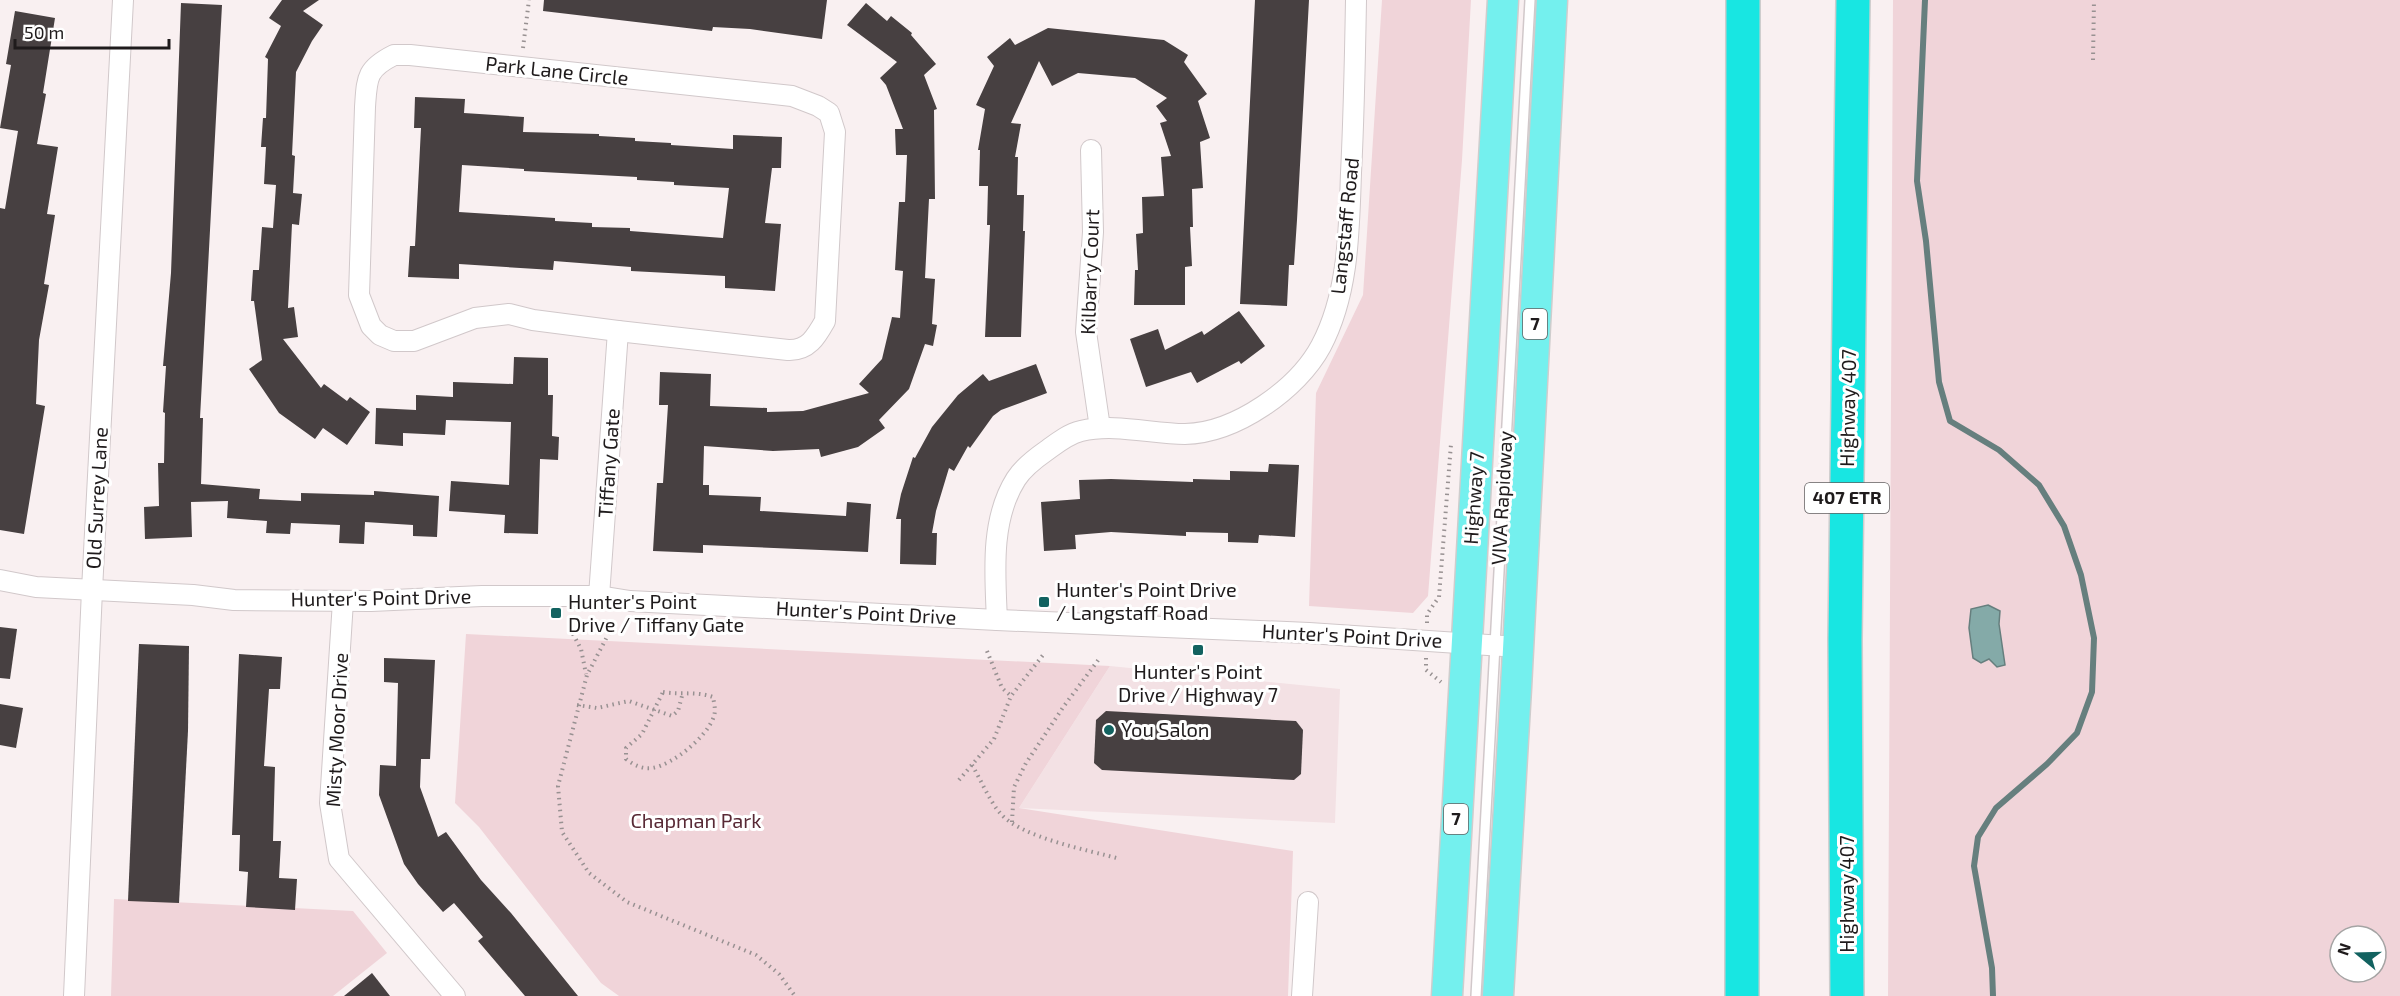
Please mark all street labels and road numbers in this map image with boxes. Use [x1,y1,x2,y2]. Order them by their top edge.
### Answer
street label: Park Lane Circle [484,51,630,89]
street label: Langstaff Road [1325,156,1363,296]
street label: Kilbarry Court [1075,208,1103,335]
road number: 7 [1523,309,1547,339]
street label: Highway 407 [1834,349,1860,467]
street label: Tiffany Gate [592,407,624,519]
street label: Old Surrey Lane [80,426,112,570]
street label: VIVA Rapidway [1485,430,1517,566]
street label: Highway 7 [1458,451,1488,545]
road number: 407 ETR [1805,483,1889,513]
street label: Hunter's Point Drive [290,583,472,611]
street label: Hunter's Point Drive [775,595,957,629]
street label: Hunter's Point Drive [1261,618,1443,652]
street label: Misty Moor Drive [320,652,352,808]
road number: 7 [1444,804,1468,834]
street label: Highway 407 [1834,835,1858,953]

